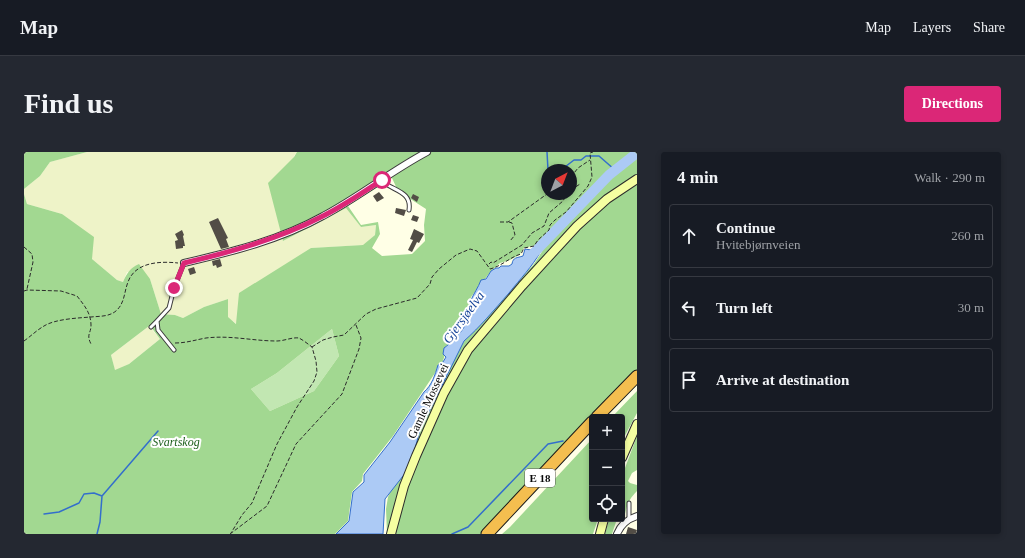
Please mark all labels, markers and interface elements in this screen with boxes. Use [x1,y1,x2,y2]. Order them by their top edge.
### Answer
text: Map [20,17,58,38]
text: Map [865,20,891,35]
text: Layers [913,20,951,35]
text: Share [973,20,1005,35]
button: Directions [904,86,1001,122]
text: Find us [24,88,114,119]
north arrow [541,164,577,200]
text: 4 min [677,168,718,187]
text: Walk · 290 m [914,170,985,185]
route start [373,171,391,189]
text: Continue [716,220,775,236]
icon: ahead [678,225,700,247]
text: 260 m [951,228,984,243]
text: Hvitebjørnveien [716,237,800,252]
route end [165,279,183,297]
water label: Gjersjøelva [440,288,488,346]
icon: left [678,297,700,319]
text: Turn left [716,300,773,316]
text: 30 m [958,300,984,315]
street label: Gamle Mossevei [405,361,452,441]
icon: arrive [678,369,700,391]
text: Arrive at destination [716,372,849,388]
map controls [589,414,625,522]
button: + [589,414,625,450]
park label: Svartskog [152,435,200,449]
button: − [589,450,625,486]
road number: E 18 [525,469,555,487]
button: locate [589,486,625,522]

